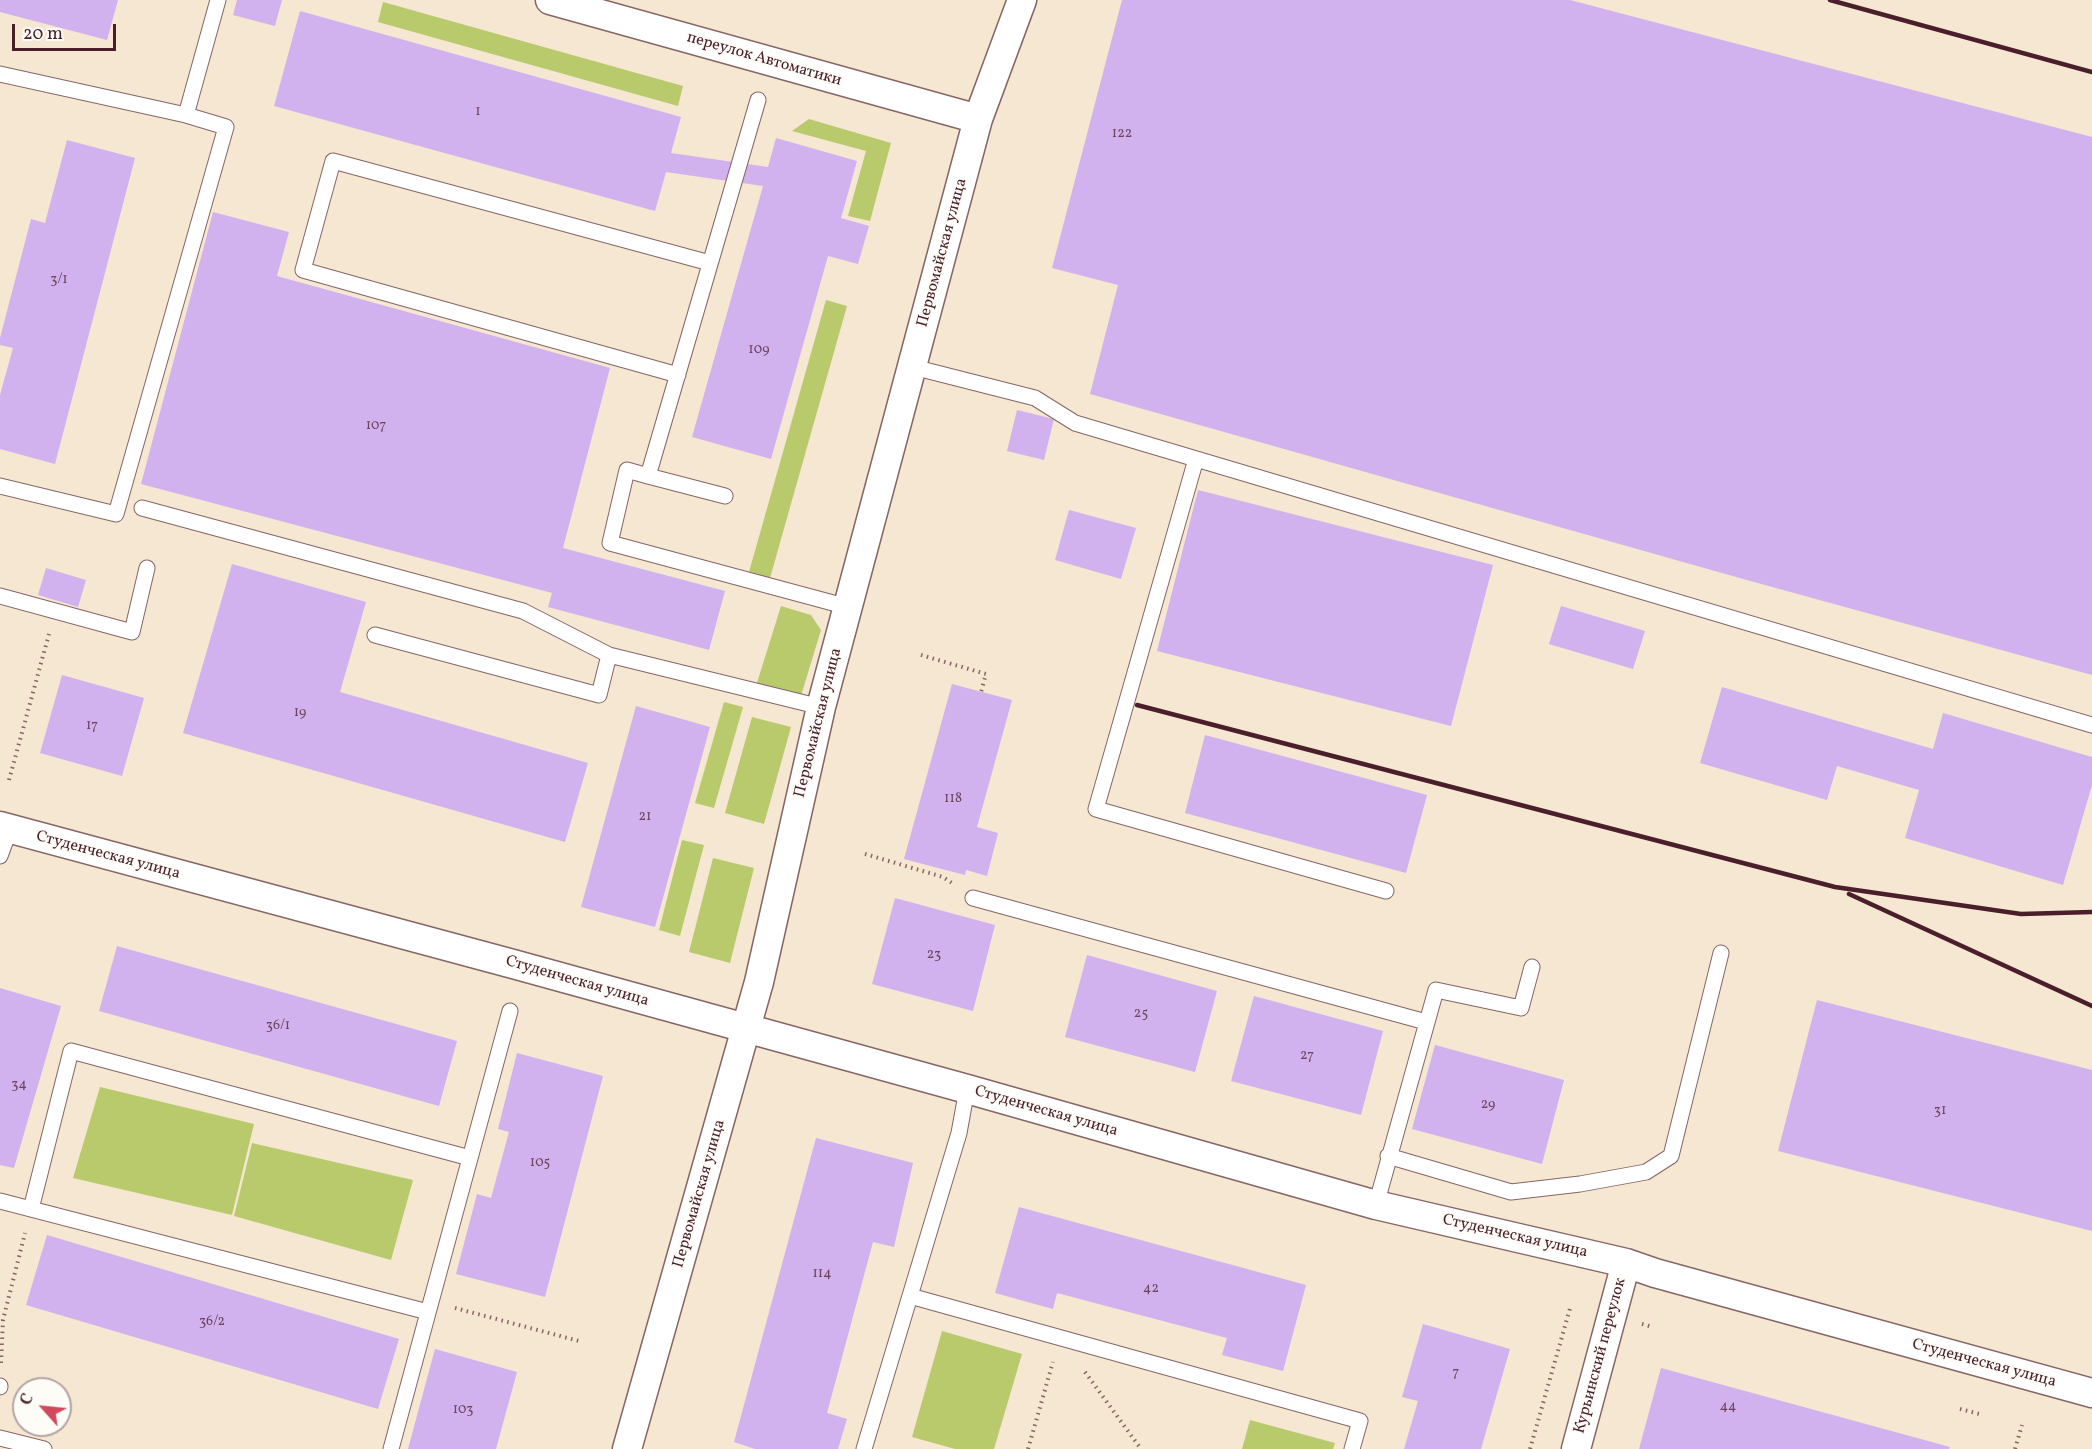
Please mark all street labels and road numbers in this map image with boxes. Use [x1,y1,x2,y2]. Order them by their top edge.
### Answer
street label: переулок Автоматики [684,29,844,91]
street label: Первомайская улица [914,176,972,330]
street label: Первомайская улица [791,646,847,800]
street label: Студенческая улица [34,828,182,884]
street label: Студенческая улица [503,952,651,1012]
street label: Студенческая улица [972,1082,1120,1142]
street label: Первомайская улица [670,1118,730,1270]
street label: Студенческая улица [1441,1211,1589,1263]
street label: Курьинский переулок [1571,1276,1631,1436]
street label: Студенческая улица [1910,1336,2058,1392]

